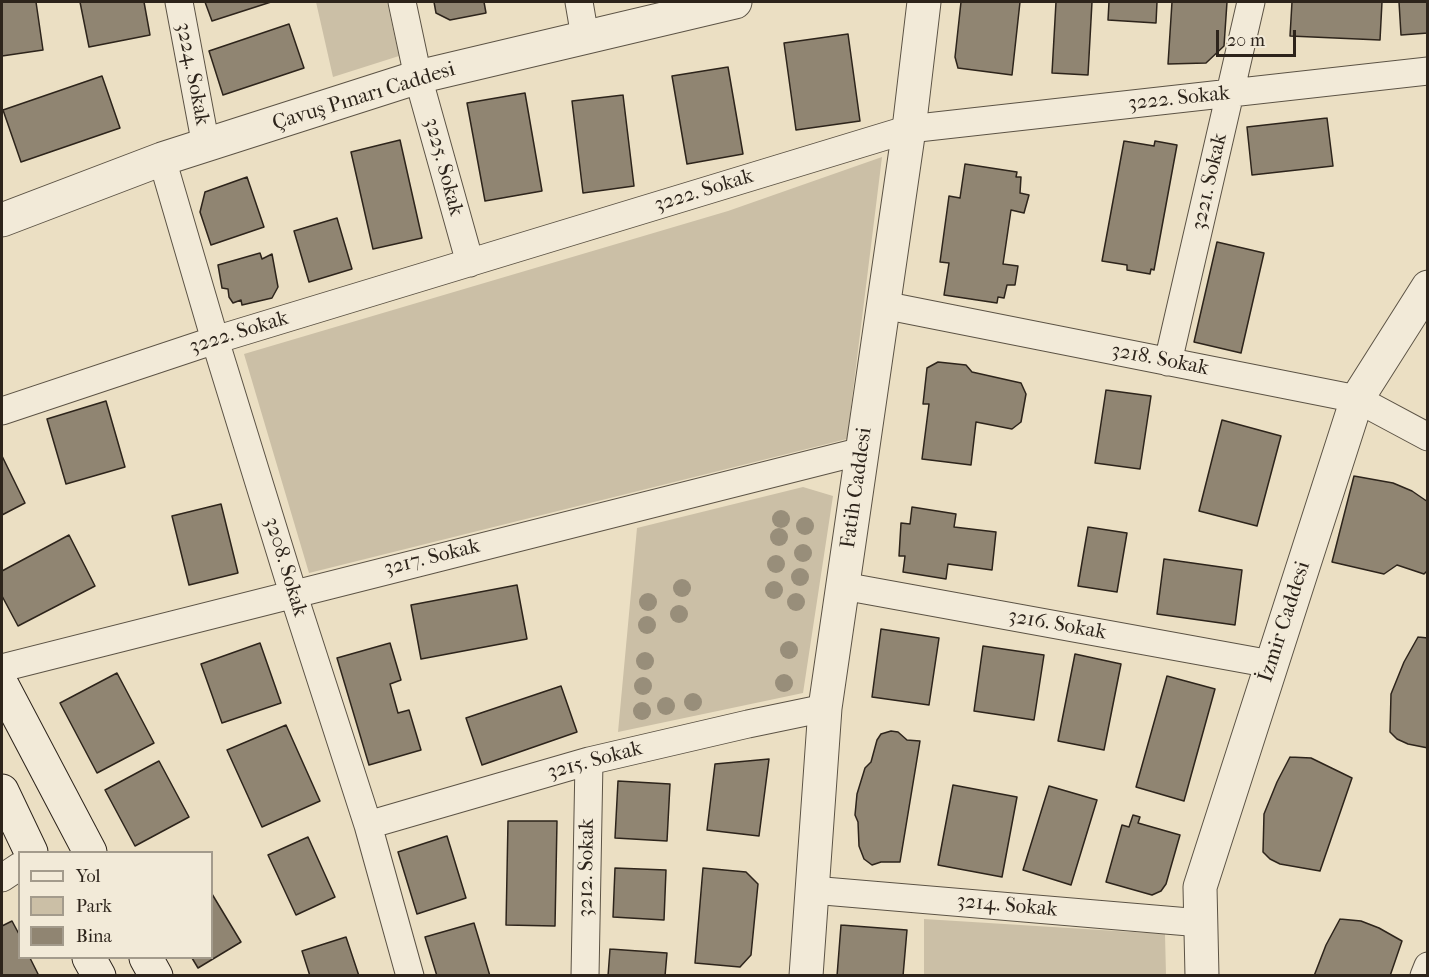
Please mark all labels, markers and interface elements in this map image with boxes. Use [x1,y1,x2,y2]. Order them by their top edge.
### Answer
scale bar [1219,18,1298,56]
street label: 3224. Sokak [170,20,214,128]
text: 20 m [1227,30,1265,51]
street label: Çavuş Pınarı Caddesi [270,57,458,137]
street label: 3222. Sokak [1127,81,1231,117]
street label: 3225. Sokak [418,115,468,219]
street label: 3221. Sokak [1187,131,1233,233]
street label: 3222. Sokak [651,164,757,218]
street label: 3222. Sokak [186,306,292,360]
street label: 3218. Sokak [1109,338,1211,382]
street label: Fatih Caddesi [836,426,878,550]
street label: 3208. Sokak [258,514,312,620]
street label: 3217. Sokak [381,534,483,582]
street label: İzmir Caddesi [1254,558,1316,686]
street label: 3216. Sokak [1006,604,1108,646]
street label: 3215. Sokak [545,736,645,786]
street label: 3212. Sokak [574,818,600,918]
legend [18,851,213,959]
text: Yol [76,866,101,887]
street label: 3214. Sokak [956,889,1058,923]
text: Park [76,896,112,917]
text: Bina [76,926,112,947]

